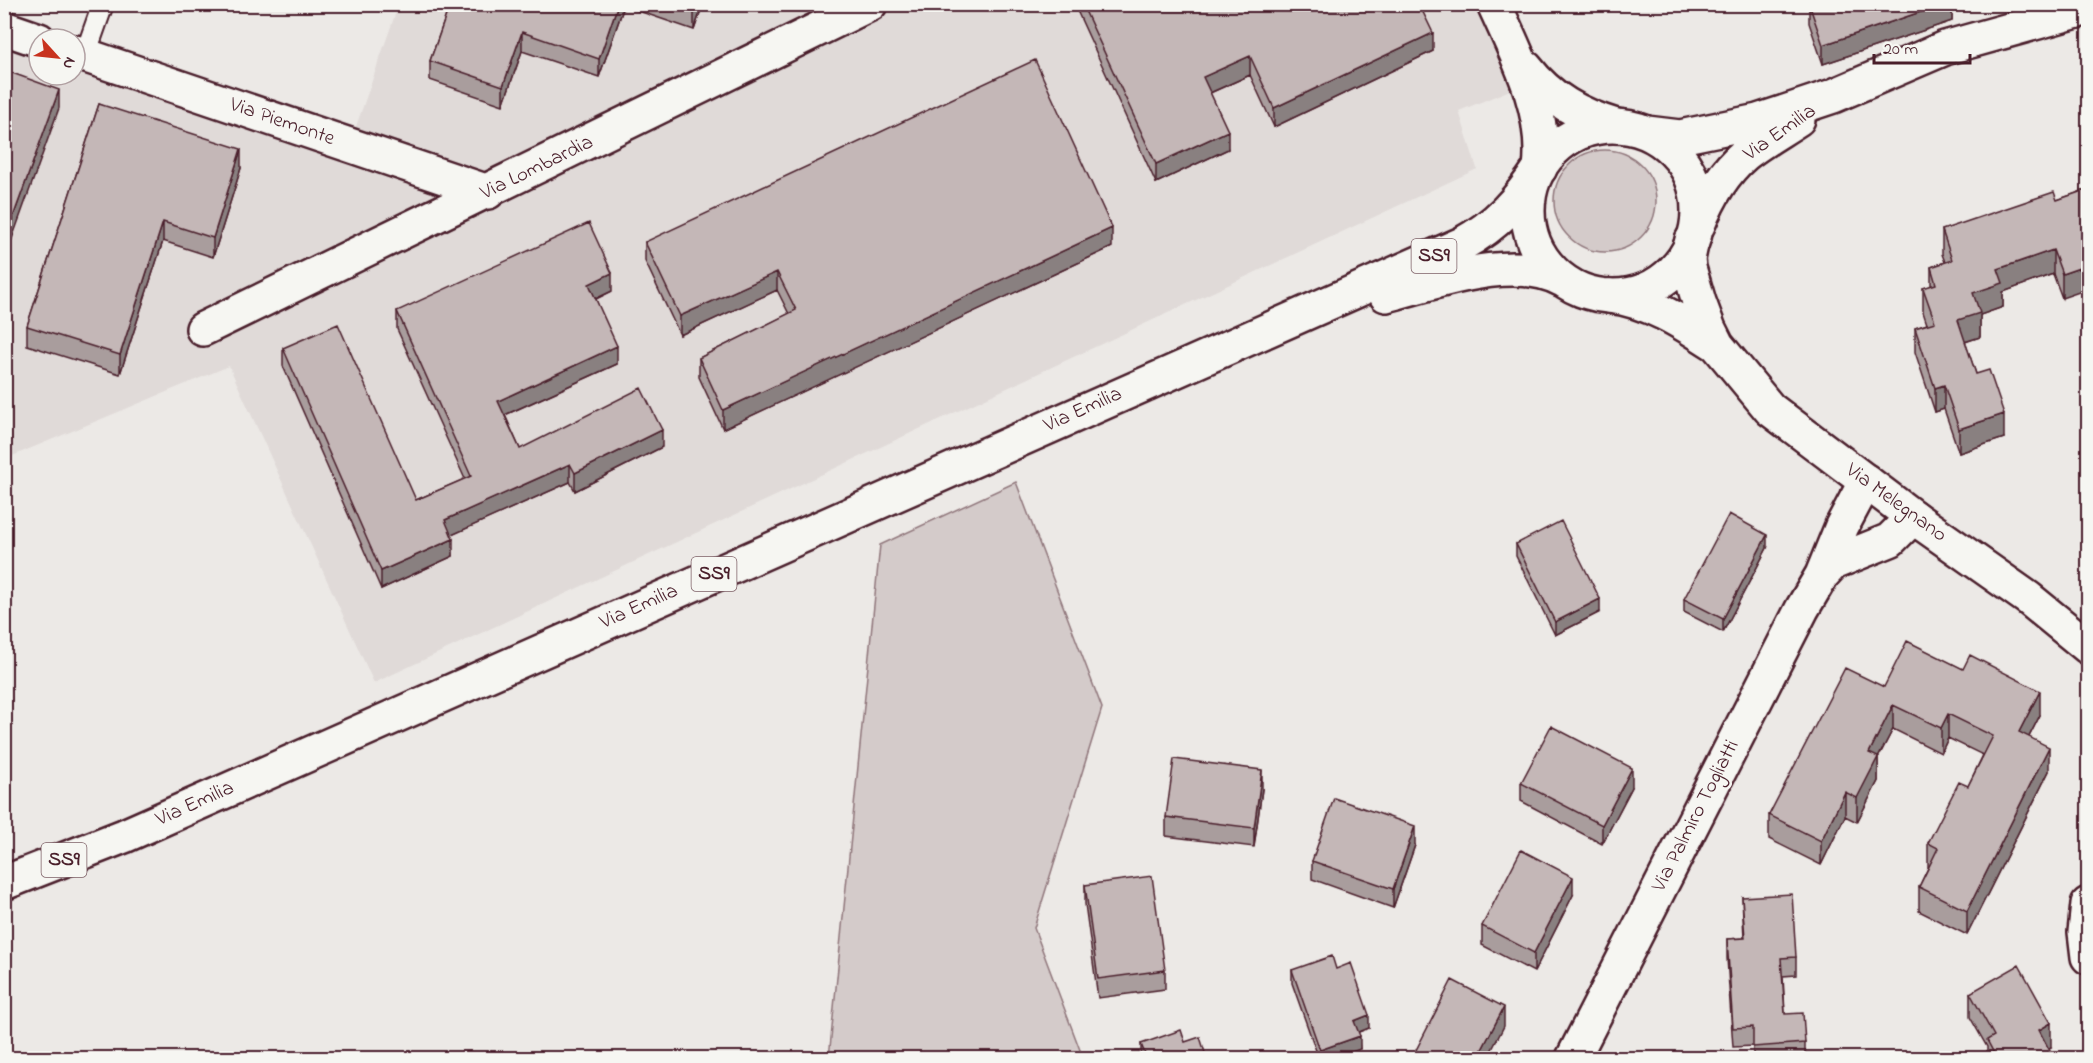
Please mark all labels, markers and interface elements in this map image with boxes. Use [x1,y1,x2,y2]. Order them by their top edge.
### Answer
north arrow [27,27,87,87]
scale bar [1874,27,1970,65]
text: 20 m [1883,37,1918,63]
text: N [55,53,82,73]
street label: Via Piemonte [224,90,339,154]
street label: Via Emilia [1737,97,1822,170]
street label: Via Lombardia [475,128,598,209]
road number: SS9 [1412,239,1456,273]
street label: Via Emilia [1038,379,1127,441]
street label: Via Melegnano [1837,455,1953,552]
road number: SS9 [692,557,736,591]
street label: Via Emilia [594,576,683,638]
street label: Via Palmiro Togliatti [1644,735,1749,899]
street label: Via Emilia [150,773,239,835]
road number: SS9 [42,843,86,877]

